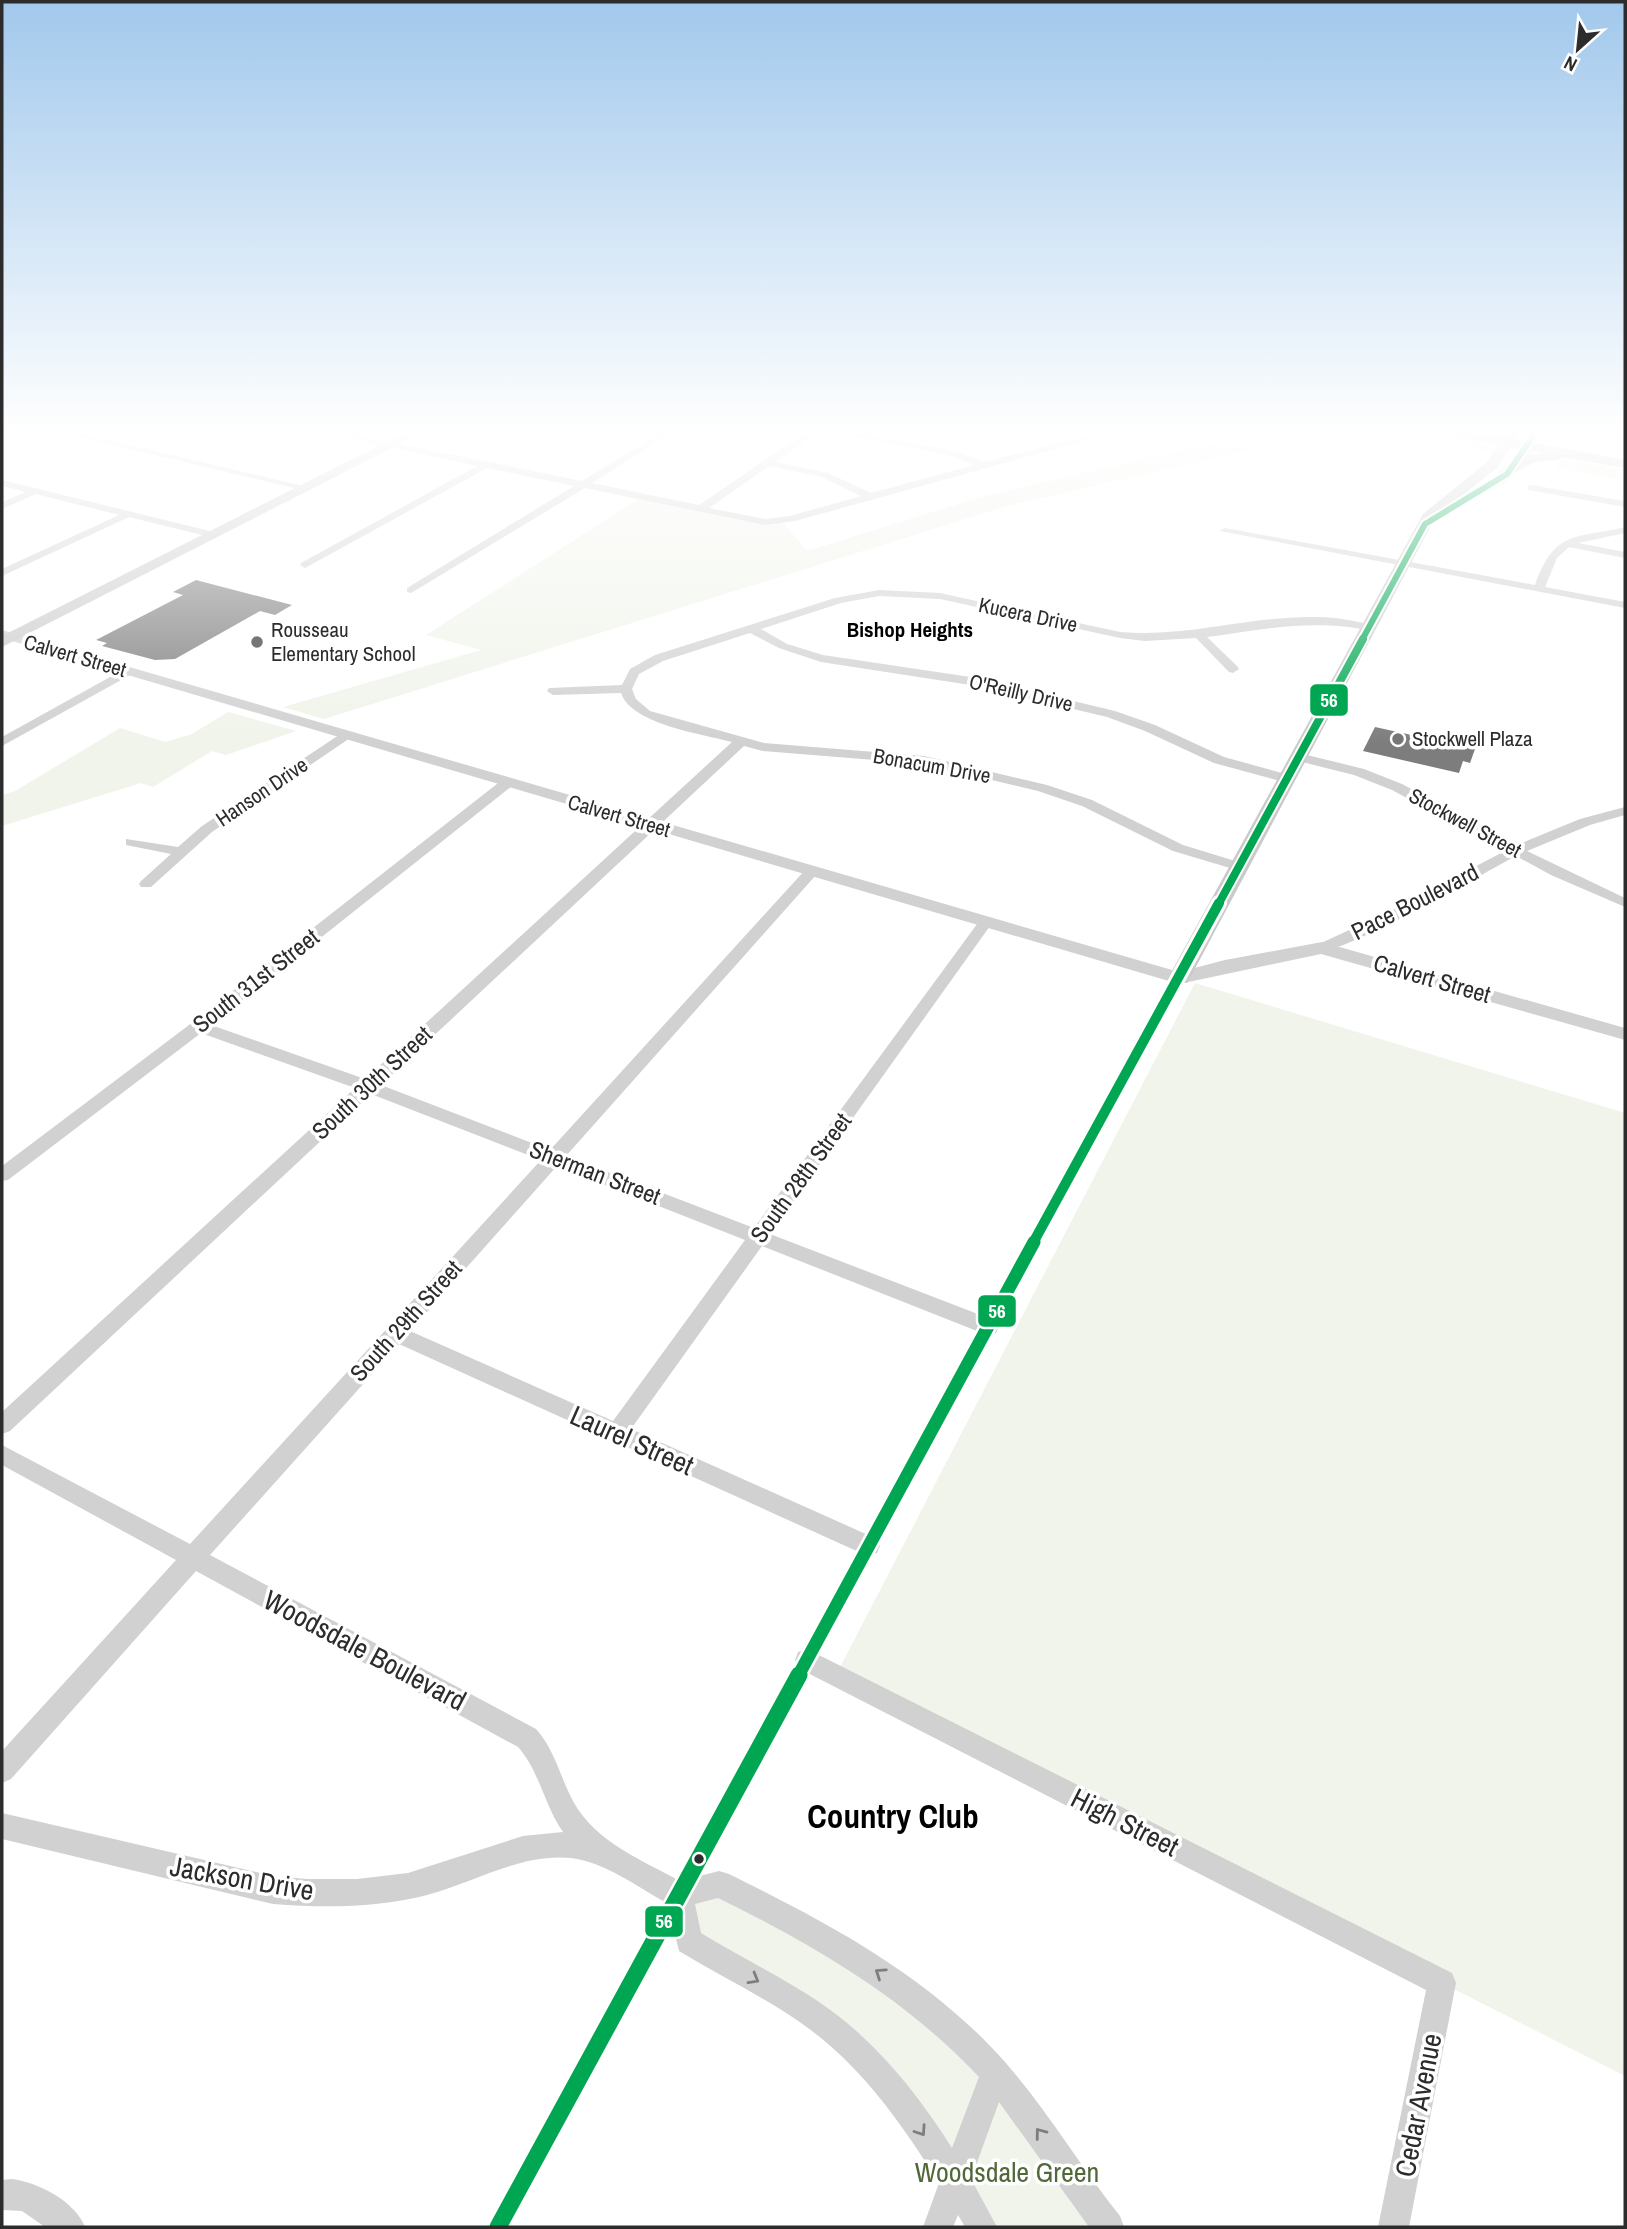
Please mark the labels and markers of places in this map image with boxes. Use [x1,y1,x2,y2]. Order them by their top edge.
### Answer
place label: Rousseau Elementary School [271,615,416,668]
marker: Rousseau Elementary School [249,634,265,650]
place label: Stockwell Plaza [1412,724,1533,753]
marker: Stockwell Plaza [1390,731,1406,747]
unlabelled marker [692,1852,706,1866]

